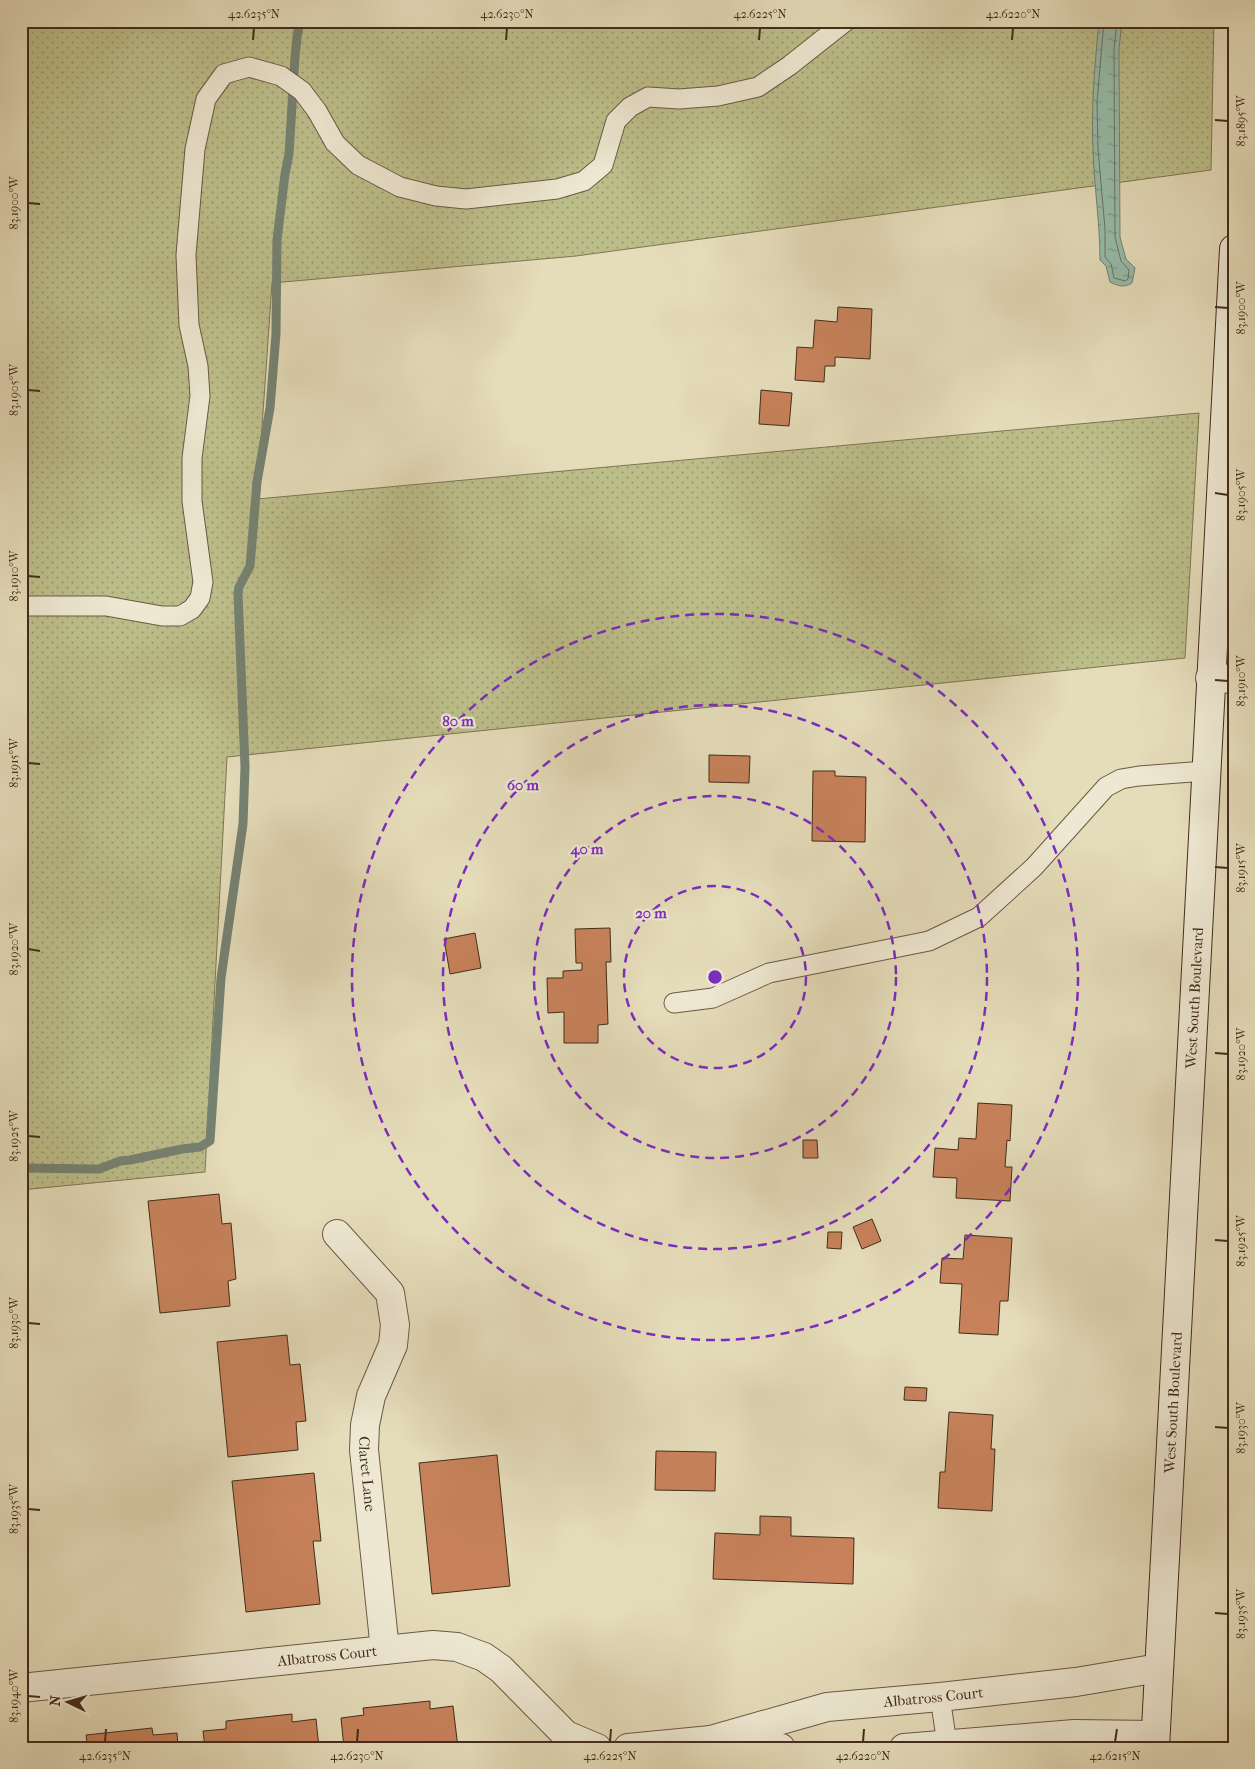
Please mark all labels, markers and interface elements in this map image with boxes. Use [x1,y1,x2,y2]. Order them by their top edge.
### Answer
text: 42.6235°N [228,7,280,21]
text: 42.6230°N [480,7,534,21]
text: 42.6225°N [733,7,787,21]
text: 42.6220°N [986,7,1040,21]
text: 83.1895°W [1234,94,1248,147]
text: 83.1900°W [7,175,21,230]
text: 83.1900°W [1234,280,1248,335]
text: 83.1905°W [7,363,21,416]
text: 83.1905°W [1234,468,1248,521]
text: 83.1910°W [7,549,21,601]
text: 83.1910°W [1234,654,1248,706]
text: 80 m [442,712,474,730]
text: 83.1915°W [7,737,21,788]
text: 60 m [507,776,540,794]
text: 40 m [570,840,604,858]
text: 83.1915°W [1234,842,1248,893]
text: 20 m [635,904,667,922]
text: 83.1920°W [7,921,21,975]
street label: West South Boulevard [1182,926,1207,1070]
centre of rings [706,968,724,986]
text: 83.1920°W [1234,1026,1248,1080]
text: 83.1925°W [7,1109,21,1162]
text: 83.1925°W [1234,1214,1248,1267]
text: 83.1930°W [7,1296,21,1349]
street label: West South Boulevard [1160,1330,1186,1475]
text: 83.1930°W [1234,1401,1248,1454]
street label: Claret Lane [355,1436,379,1513]
text: 83.1935°W [7,1483,21,1534]
text: 83.1935°W [1234,1588,1248,1639]
street label: Albatross Court [276,1642,379,1670]
text: 83.1940°W [7,1668,21,1723]
north arrow [42,1676,92,1726]
street label: Albatross Court [882,1683,985,1711]
text: N [47,1695,65,1707]
text: 42.6235°N [79,1749,131,1763]
text: 42.6230°N [330,1749,384,1763]
text: 42.6225°N [583,1749,637,1763]
text: 42.6220°N [836,1749,890,1763]
text: 42.6215°N [1089,1749,1141,1763]

